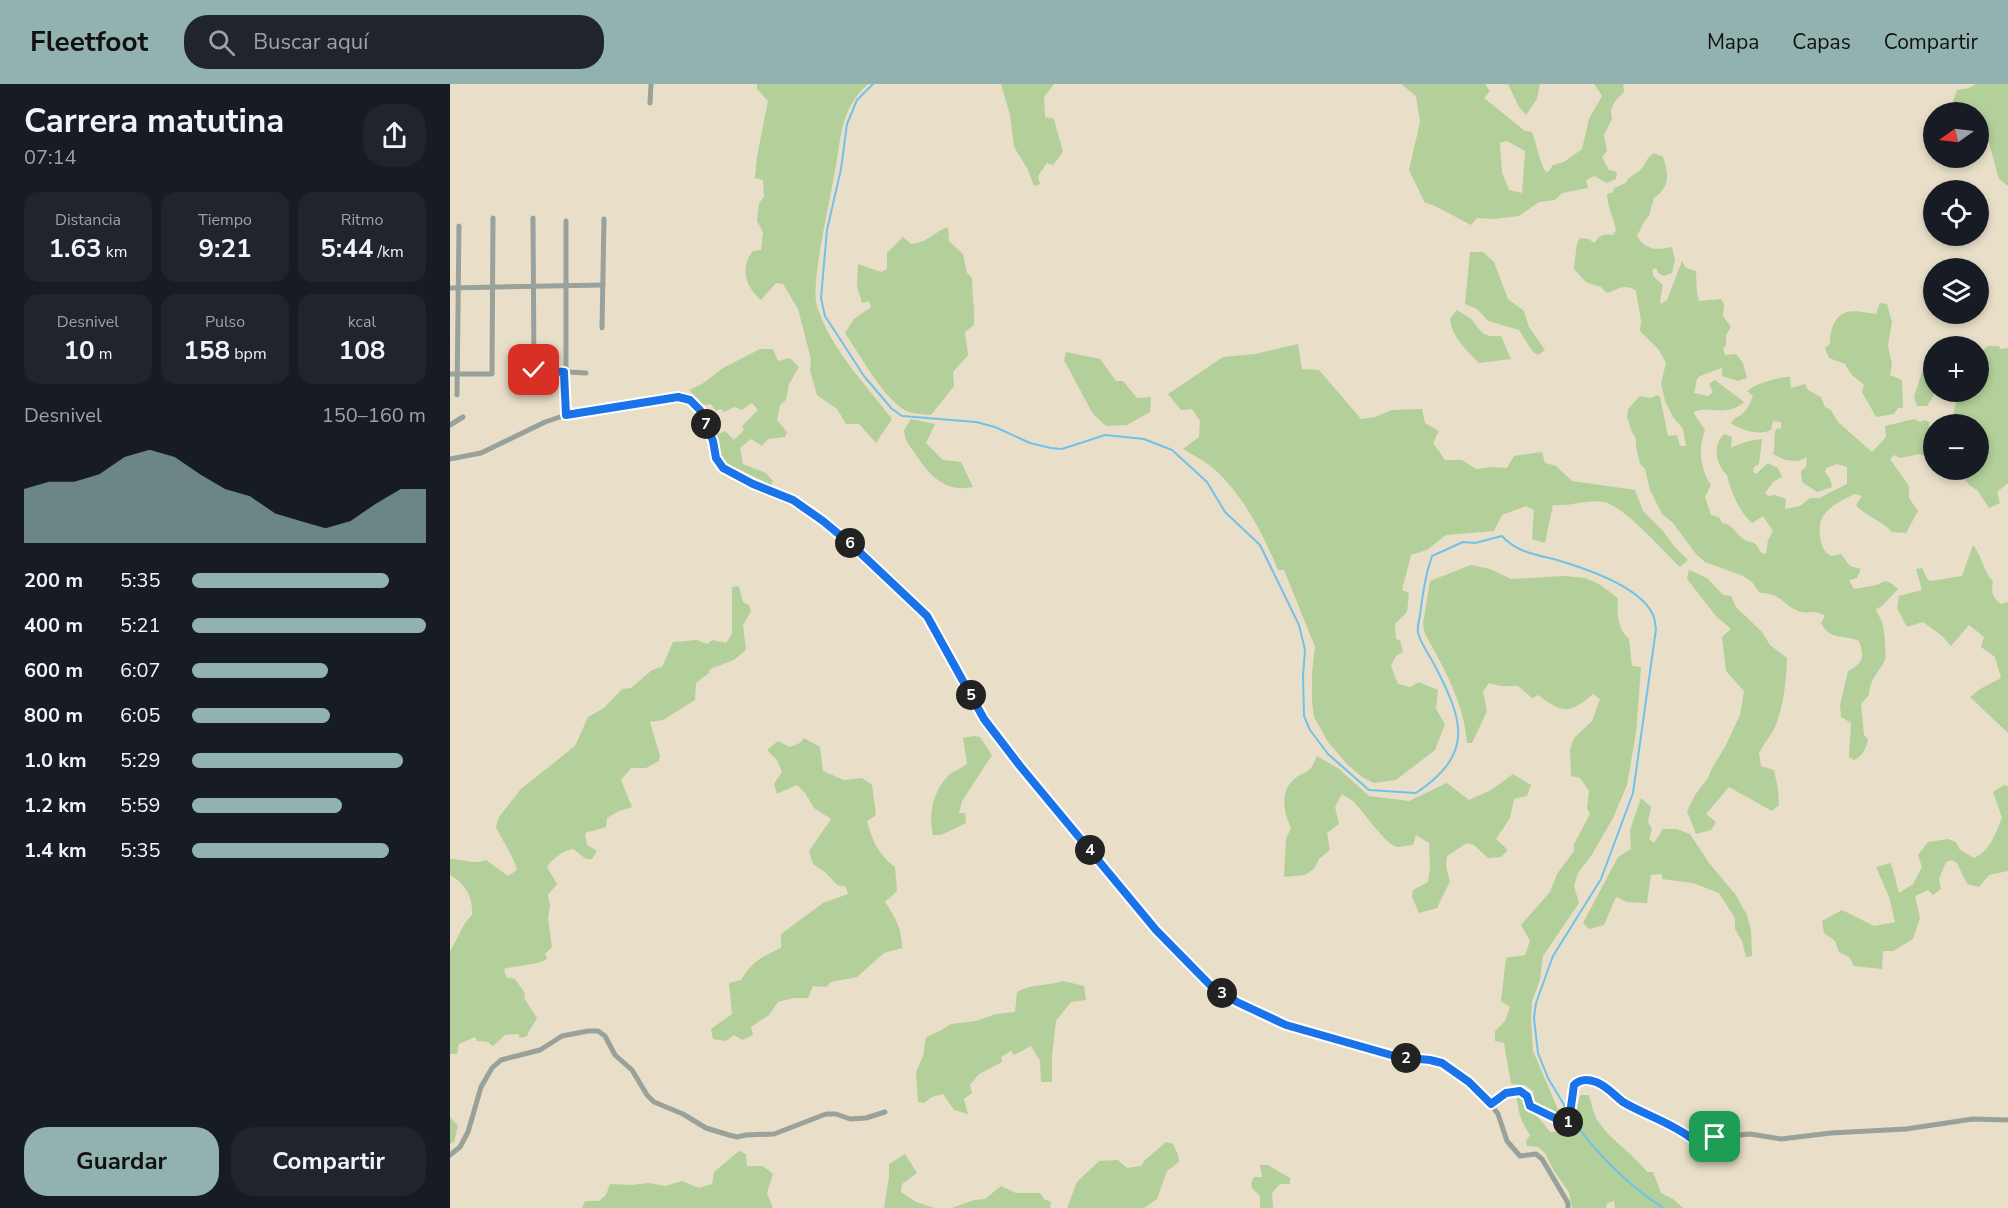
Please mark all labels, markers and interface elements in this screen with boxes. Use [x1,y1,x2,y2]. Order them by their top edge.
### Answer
search box [184,15,604,69]
text: Fleetfoot [30,23,148,61]
icon: search [205,26,238,59]
text: Buscar aquí [253,27,368,57]
text: Mapa [1707,28,1759,56]
text: Capas [1792,28,1851,56]
text: Compartir [1884,28,1978,56]
text: Carrera matutina [24,99,284,144]
north arrow [1923,102,1989,168]
map controls [1923,102,1989,480]
button: share [363,104,426,167]
text: 07:14 [24,144,77,171]
button: locate [1923,180,1989,246]
text: Distancia [55,209,121,231]
text: Tiempo [198,209,252,231]
text: Ritmo [341,209,383,231]
text: 1.63 [48,231,102,266]
text: 9:21 [198,231,252,266]
text: 5:44 [320,231,373,266]
text: km [102,241,128,263]
text: /km [373,241,404,263]
button: layers [1923,258,1989,324]
text: Desnivel [57,311,119,333]
text: Pulso [205,311,245,333]
text: kcal [348,311,376,333]
text: 10 [63,333,95,368]
text: 158 [183,333,230,368]
text: 108 [339,333,385,368]
button: + [1923,336,1989,402]
text: m [95,343,113,365]
text: bpm [230,343,267,365]
pin [508,344,559,395]
icon: check [517,353,550,386]
text: Desnivel [24,402,102,429]
text: 150–160 m [322,402,426,429]
pin: 7 [691,409,721,439]
text: 7 [701,413,711,435]
button: − [1923,414,1989,480]
pin: 6 [835,528,865,558]
text: 6 [845,532,855,554]
text: 200 m [24,567,83,594]
text: 5:35 [120,567,161,594]
text: 400 m [24,612,83,639]
text: 5:21 [120,612,161,639]
text: 600 m [24,657,83,684]
text: 6:07 [120,657,161,684]
pin: 5 [956,680,986,710]
text: 5 [966,684,976,706]
text: 800 m [24,702,83,729]
text: 6:05 [120,702,161,729]
text: 1.0 km [24,747,87,774]
text: 5:29 [120,747,161,774]
text: 1.2 km [24,792,87,819]
text: 5:59 [120,792,161,819]
pin: 4 [1075,835,1105,865]
text: 1.4 km [24,837,87,864]
text: 5:35 [120,837,161,864]
text: 4 [1085,839,1095,861]
pin: 3 [1207,978,1237,1008]
text: 3 [1217,982,1227,1004]
pin: 2 [1391,1043,1421,1073]
text: 2 [1401,1047,1411,1069]
pin: 1 [1553,1107,1583,1137]
text: 1 [1563,1111,1573,1133]
pin [1689,1111,1740,1162]
icon: arrive [1698,1120,1731,1153]
button: Guardar [24,1127,219,1196]
button: Compartir [231,1127,426,1196]

